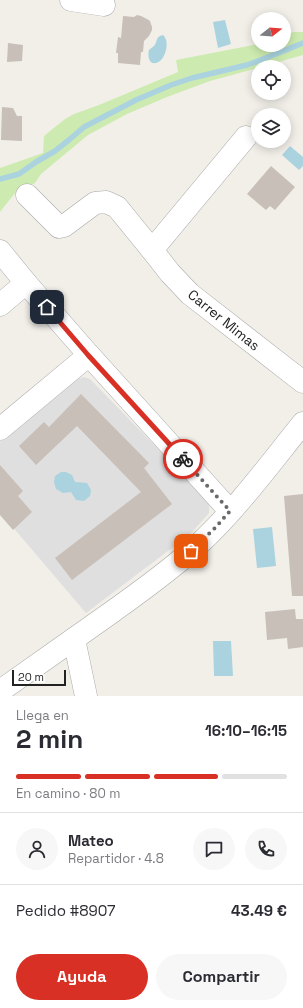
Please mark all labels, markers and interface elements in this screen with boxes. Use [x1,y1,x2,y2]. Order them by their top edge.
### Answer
north arrow [251,12,291,52]
map controls [251,12,291,148]
button: locate [251,60,291,100]
button: layers [251,108,291,148]
street label: Carrer Mimas [184,285,264,355]
pin [30,290,64,324]
icon: home [36,296,58,318]
courier [163,439,203,479]
icon: bike [172,448,194,470]
pin [174,534,208,568]
icon: bag [180,540,202,562]
scale bar [12,668,66,687]
text: 20 m [18,670,44,684]
text: Llega en [16,707,69,724]
text: 16:10–16:15 [205,721,287,740]
text: 2 min [16,722,83,756]
text: En camino · 80 m [16,785,120,802]
button: person [16,828,58,870]
button: chat [193,828,235,870]
button: phone [245,828,287,870]
text: Mateo [68,831,114,850]
text: Repartidor · 4.8 [68,850,164,867]
text: Pedido #8907 [16,901,116,920]
text: 43.49 € [231,901,287,920]
button: Ayuda [16,954,148,1000]
button: Compartir [156,954,287,1000]

